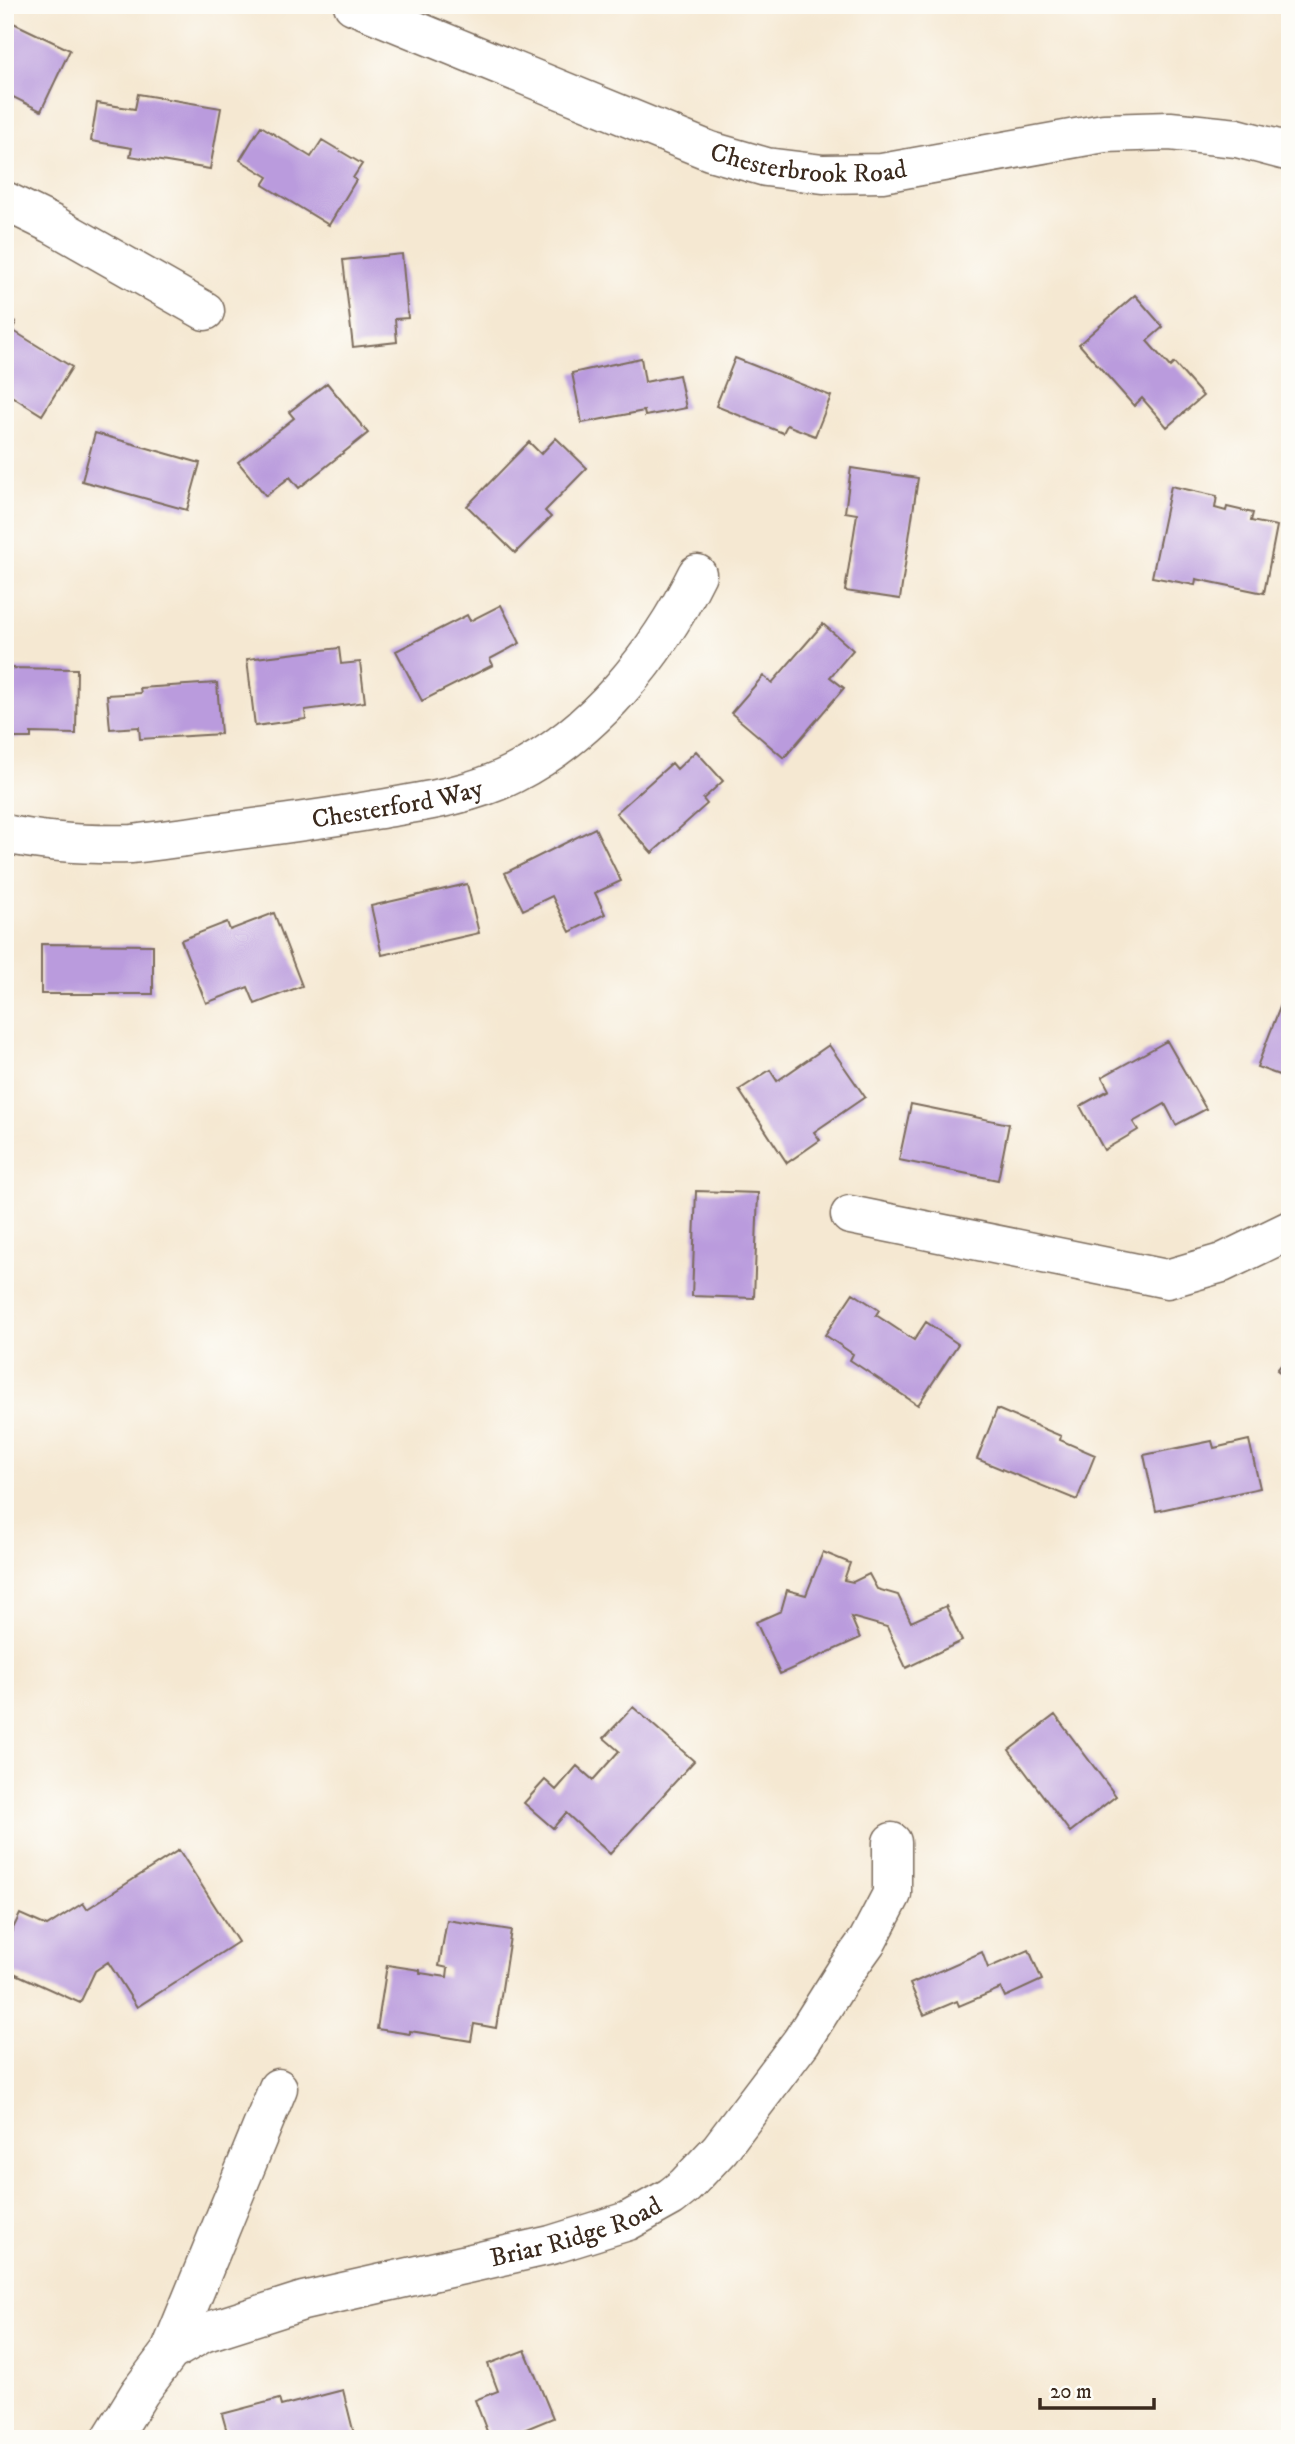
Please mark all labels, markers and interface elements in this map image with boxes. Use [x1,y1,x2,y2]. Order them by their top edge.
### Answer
street label: Chesterbrook Road [707,135,909,191]
street label: Chesterford Way [310,771,488,836]
street label: Briar Ridge Road [487,2189,668,2275]
scale bar [1040,2367,1153,2411]
text: 20 m [1050,2379,1092,2405]

